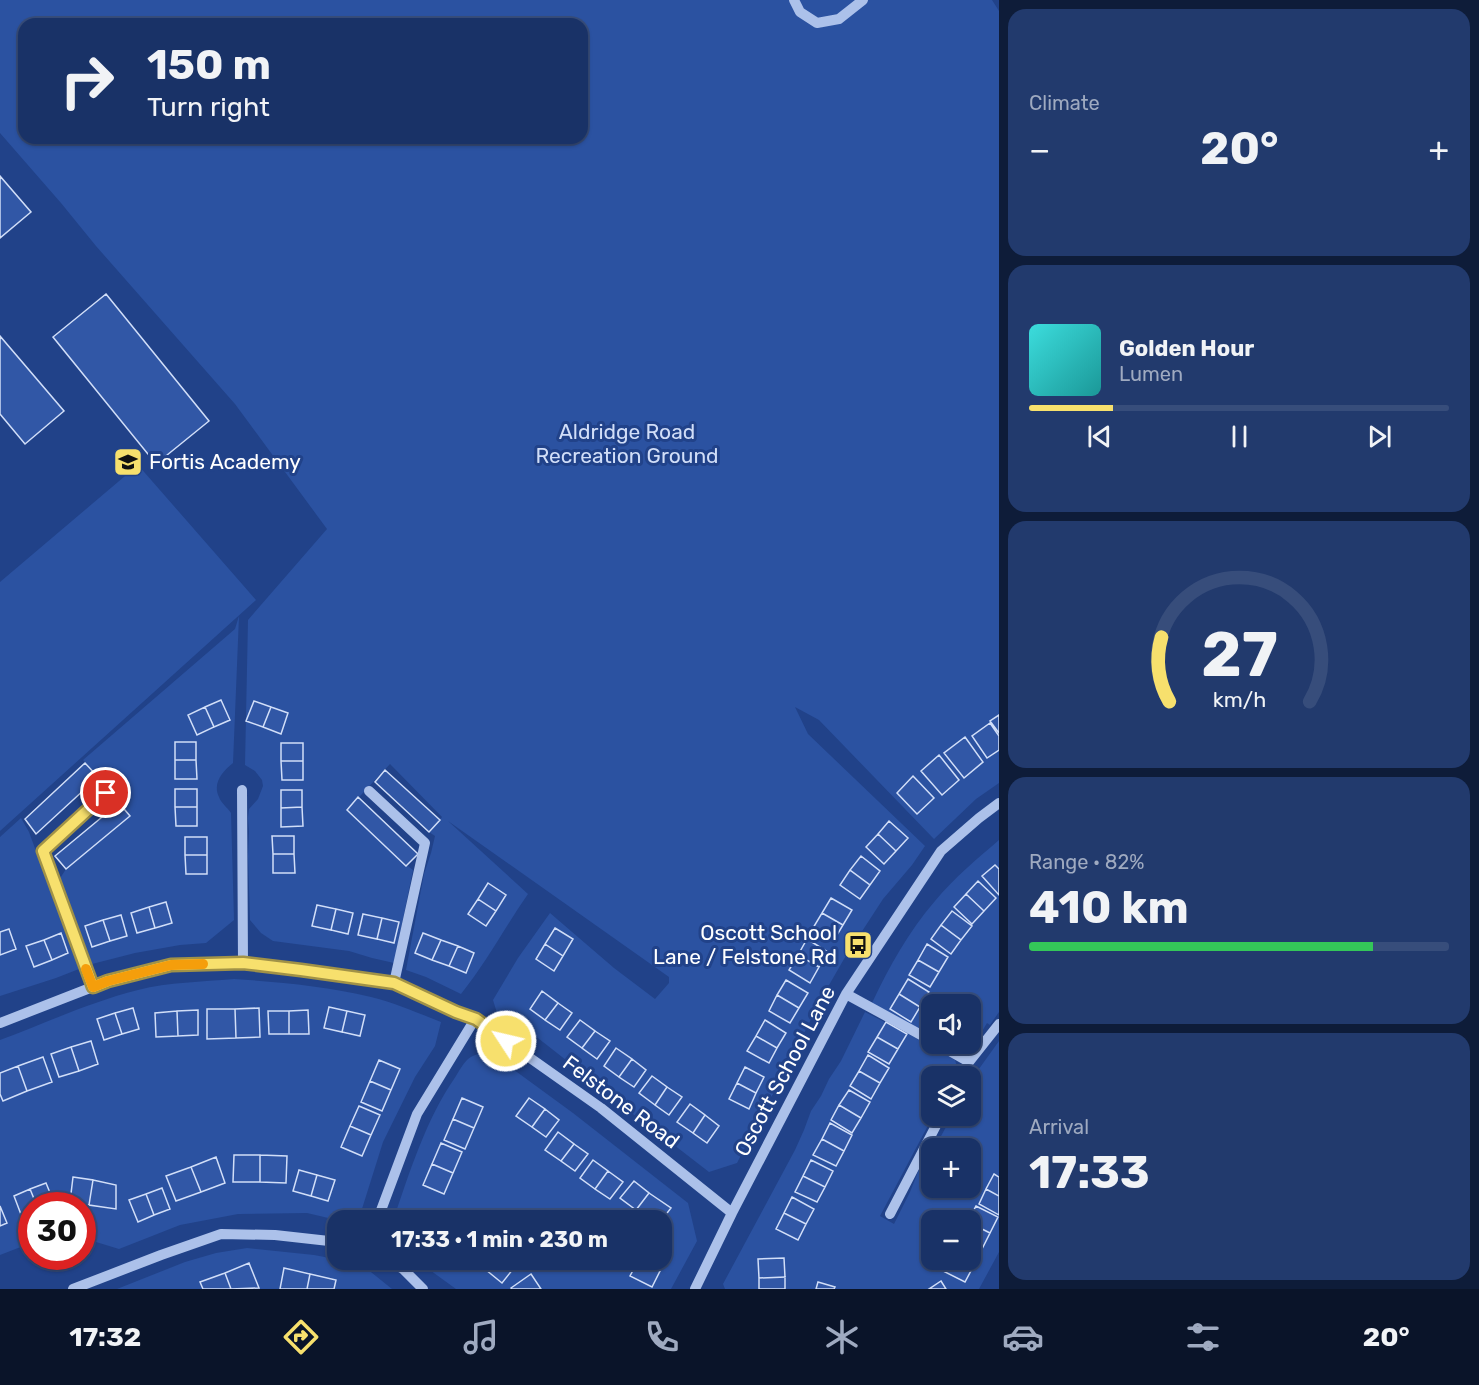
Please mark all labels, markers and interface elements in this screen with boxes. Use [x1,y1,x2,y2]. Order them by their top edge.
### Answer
text: 150 m [147,40,271,90]
icon: right [48,42,126,120]
text: Turn right [147,91,270,123]
text: Climate [1029,91,1100,115]
text: 20° [1200,122,1279,175]
text: − [1029,130,1050,169]
text: + [1428,130,1449,169]
text: Golden Hour [1119,335,1254,362]
text: Lumen [1119,362,1183,386]
park label: Aldridge Road Recreation Ground [535,419,719,468]
icon: previous [1083,420,1116,453]
icon: pause [1223,420,1256,453]
icon: next [1363,420,1396,453]
school or university icon: Fortis Academy [112,446,144,478]
place label: Fortis Academy [149,449,301,474]
text: 27 [1201,618,1277,692]
text: km/h [1212,687,1266,712]
pin [80,767,131,818]
icon: arrive [89,776,122,809]
text: Range · 82% [1029,850,1144,874]
text: 410 km [1029,881,1189,934]
place label: Oscott School Lane / Felstone Rd [653,920,837,969]
bus stop icon: Oscott School Lane / Felstone Rd [842,929,874,961]
street label: Oscott School Lane [729,981,840,1160]
map controls [921,994,981,1270]
button: sound [921,994,981,1054]
position arrow [474,1009,538,1073]
street label: Felstone Road [558,1050,684,1153]
button: layers [921,1066,981,1126]
text: Arrival [1029,1115,1089,1139]
button: + [921,1138,981,1198]
text: 17:33 [1029,1146,1150,1199]
speed limit sign: 30 [18,1192,96,1270]
button: − [921,1210,981,1270]
text: 17:33 · 1 min · 230 m [391,1226,608,1253]
icon: directions [280,1316,322,1358]
icon: music [460,1316,502,1358]
icon: phone [641,1316,683,1358]
icon: climate [821,1316,863,1358]
icon: car [1002,1316,1044,1358]
icon: filters [1182,1316,1224,1358]
text: 17:32 [69,1321,141,1353]
text: 20° [1363,1321,1410,1353]

